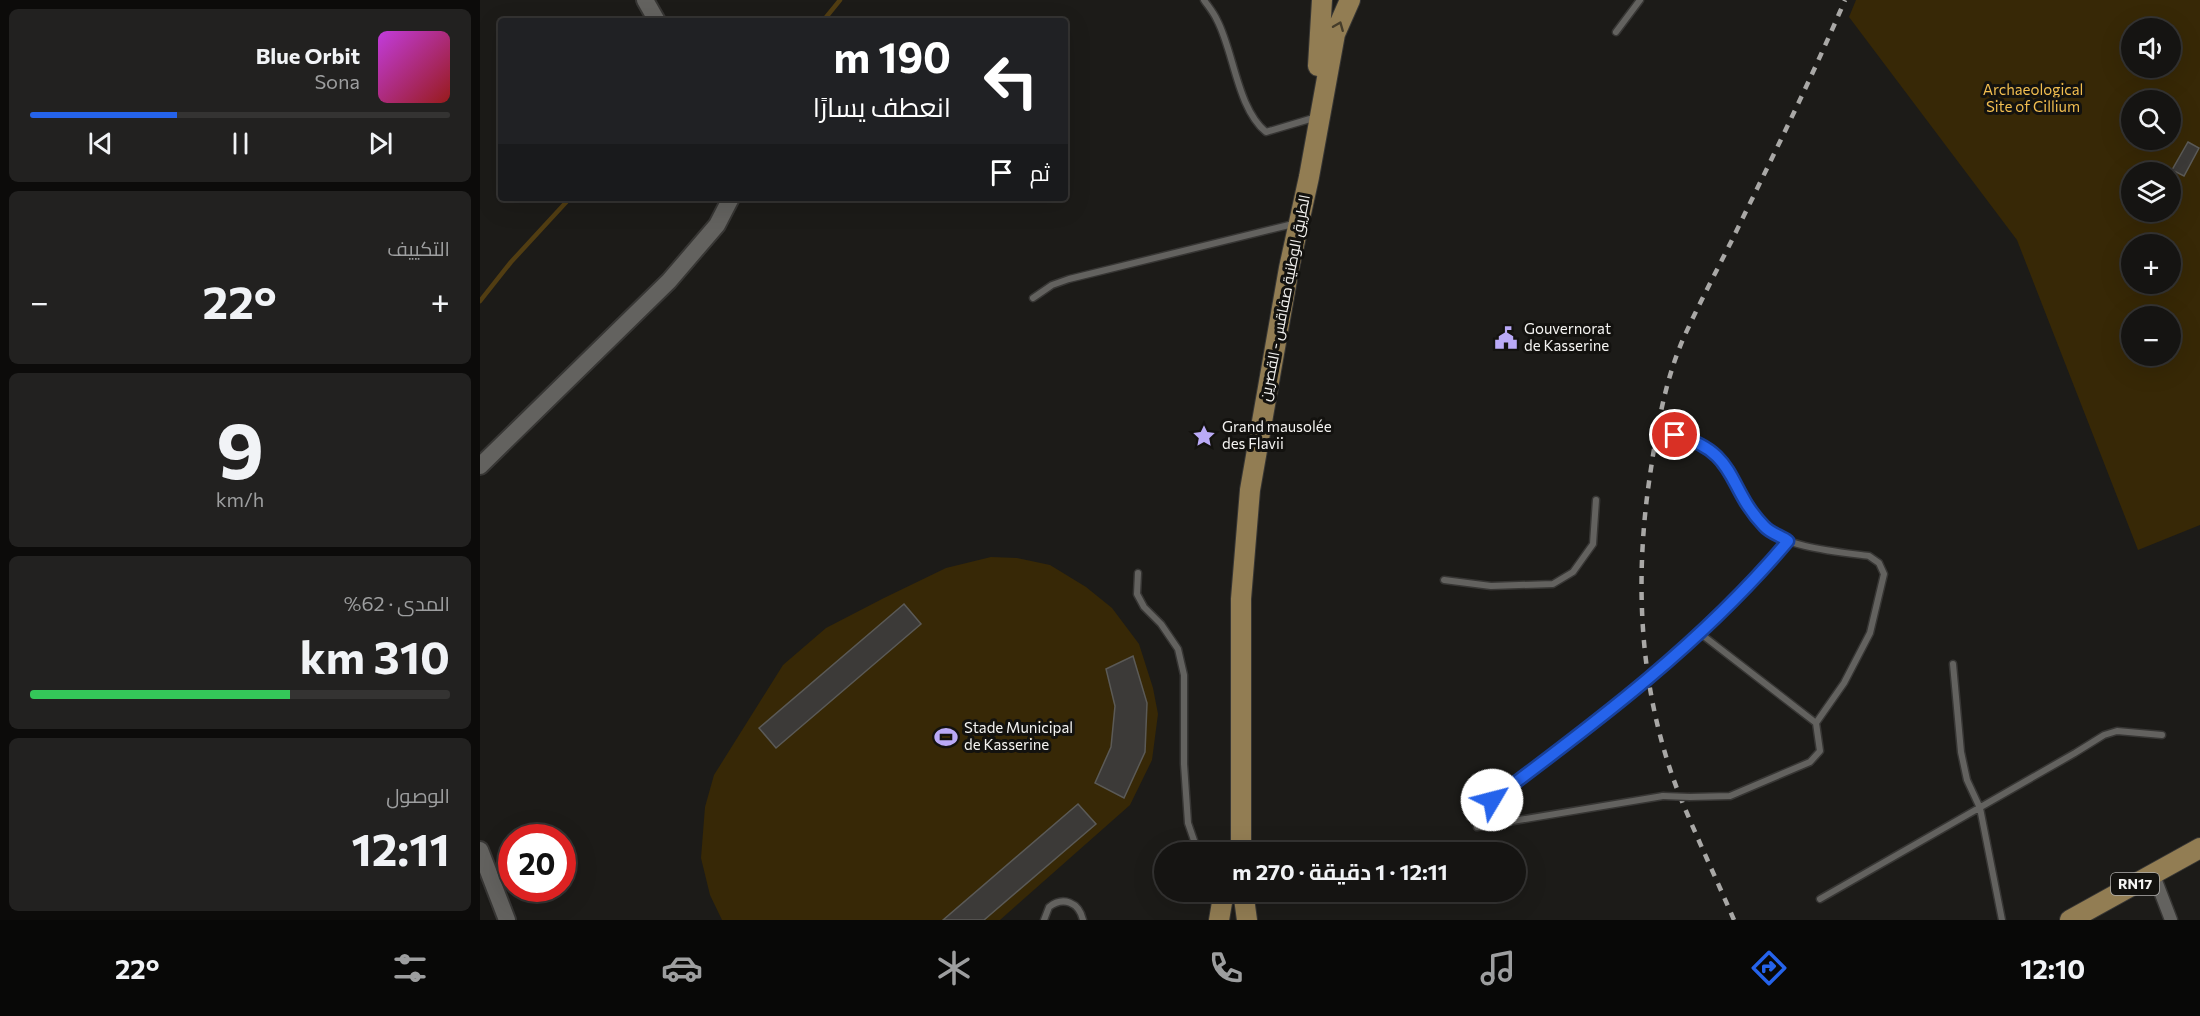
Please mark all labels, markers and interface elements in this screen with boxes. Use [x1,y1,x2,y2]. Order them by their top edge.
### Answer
map controls [2121,18,2181,366]
button: sound [2121,18,2181,78]
one-way arrow [1332,21,1344,32]
text: 190 m [833,30,951,82]
text: Blue Orbit [256,42,360,69]
icon: left [972,42,1050,120]
text: Sona [314,69,360,93]
park label: Archaeological Site of Cillium [1983,80,2083,115]
text: انعطف يسارًا [813,90,951,123]
button: search [2121,90,2181,150]
icon: previous [84,127,117,160]
icon: pause [224,127,257,160]
icon: next [364,127,397,160]
icon: arrive [985,156,1018,189]
text: ثم [1030,159,1050,186]
button: layers [2121,162,2181,222]
street label: الطريق الوطنية صفاقس - القصرين [1255,193,1315,403]
button: + [2121,234,2181,294]
text: التكييف [387,236,450,260]
text: 22° [203,273,277,328]
text: − [30,280,49,321]
text: + [431,280,450,321]
button: − [2121,306,2181,366]
place label: Gouvernorat de Kasserine [1524,319,1611,354]
public building icon: Gouvernorat de Kasserine [1493,325,1519,351]
text: 9 [216,400,264,495]
pin [1649,409,1700,460]
place label: Grand mausolée des Flavii [1222,417,1332,452]
icon: arrive [1658,418,1691,451]
place icon: Grand mausolée des Flavii [1191,423,1217,449]
text: km/h [216,487,264,511]
text: المدى · 62% [344,591,450,615]
text: 310 km [300,628,450,683]
place label: Stade Municipal de Kasserine [964,718,1073,753]
sports icon: Stade Municipal de Kasserine [933,724,959,750]
position arrow [1460,768,1524,832]
text: الوصول [386,783,450,807]
text: 12:11 [351,820,450,875]
speed limit sign: 20 [498,824,576,902]
text: 12:11 · 1 دقيقة · 270 m [1232,858,1448,885]
road number: RN17 [2111,873,2159,895]
icon: filters [389,947,431,989]
icon: car [661,947,703,989]
icon: climate [933,947,975,989]
icon: phone [1205,947,1247,989]
icon: music [1477,947,1519,989]
icon: directions [1748,947,1790,989]
text: 22° [115,952,159,985]
text: 12:10 [2020,952,2085,985]

